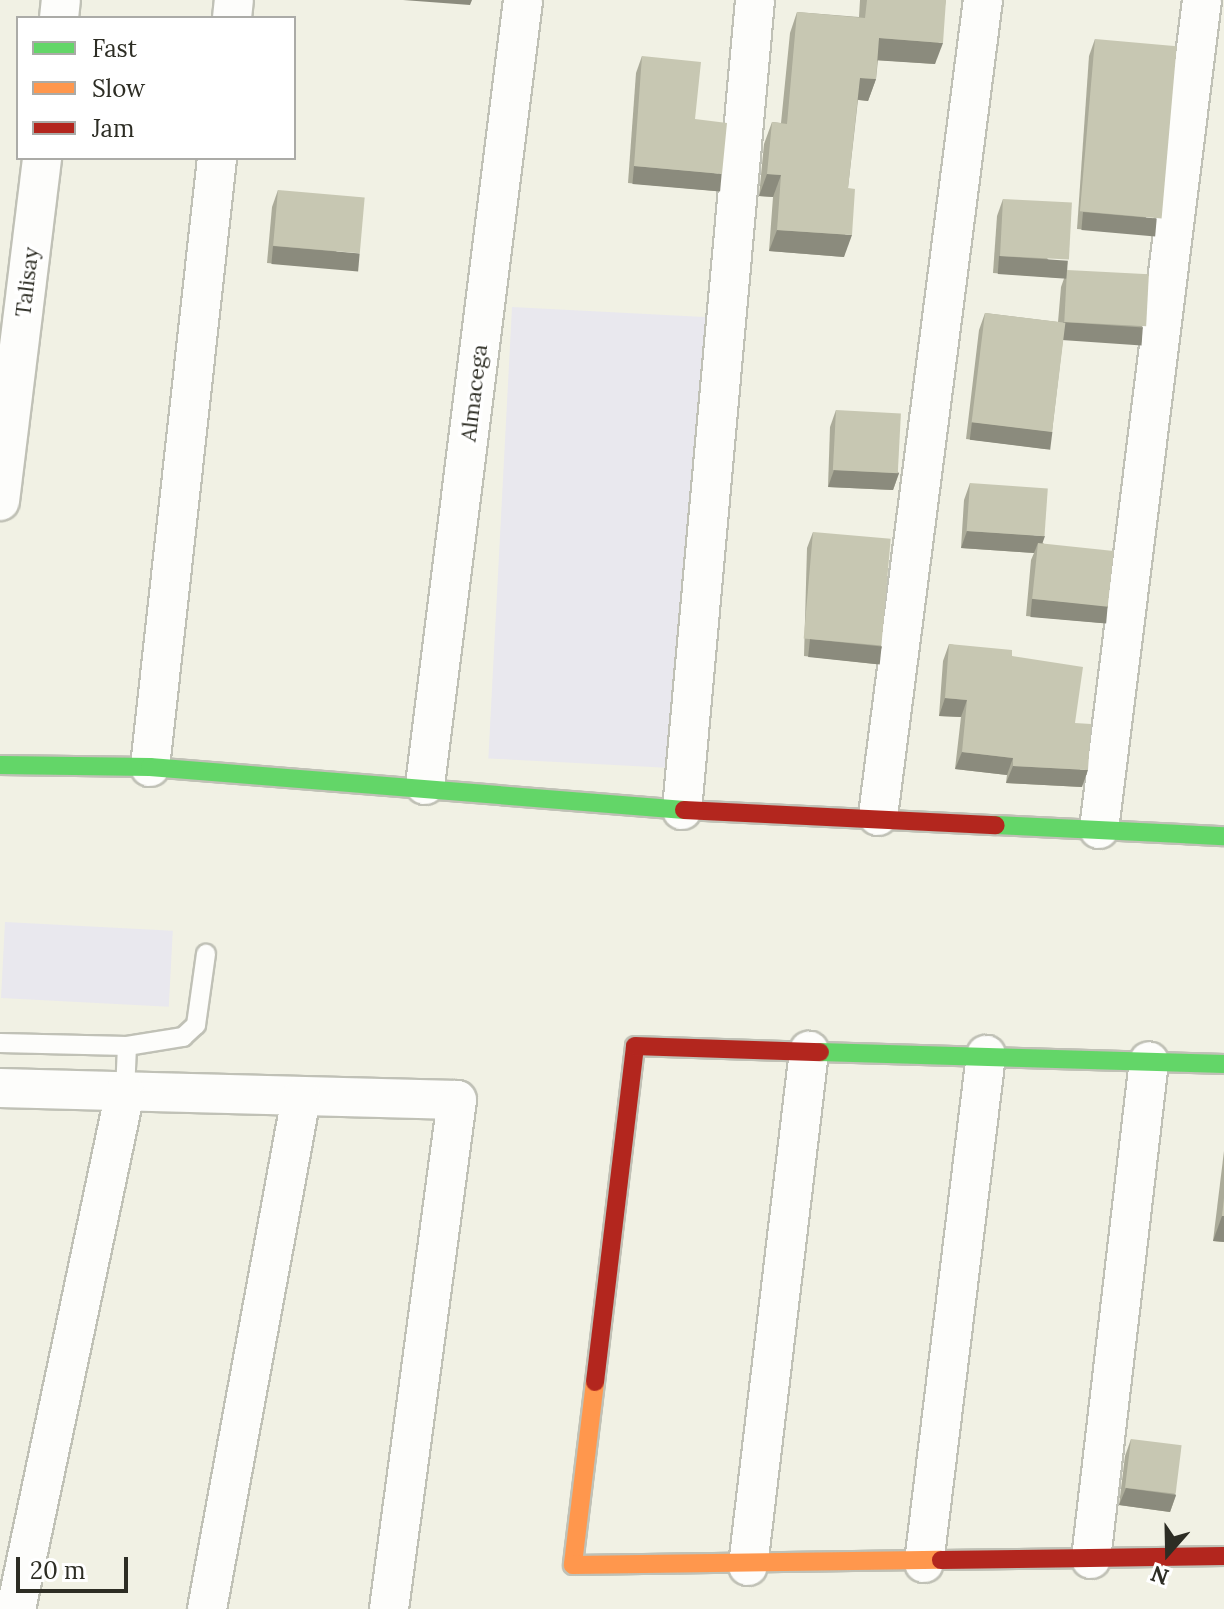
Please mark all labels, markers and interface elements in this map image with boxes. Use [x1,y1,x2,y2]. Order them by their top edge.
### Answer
legend [16,16,296,160]
text: Fast [92,33,137,64]
text: Slow [92,73,145,104]
text: Jam [92,113,134,144]
street label: Talisay [10,246,44,318]
street label: Almacega [455,343,493,443]
north arrow [1128,1513,1208,1593]
scale bar [20,1541,132,1591]
text: 20 m [30,1555,86,1586]
text: N [1147,1559,1173,1592]

